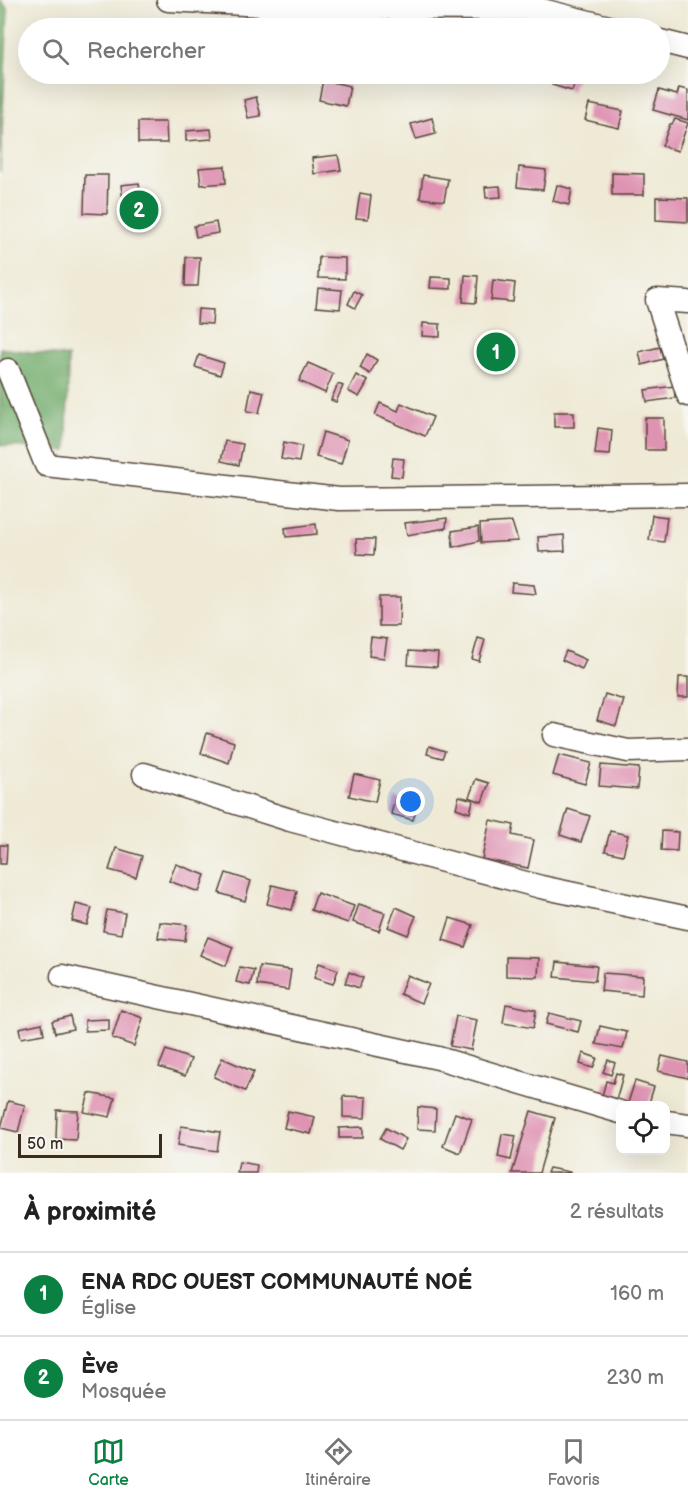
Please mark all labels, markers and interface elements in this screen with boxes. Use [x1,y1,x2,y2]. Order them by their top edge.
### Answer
search box [18,18,670,84]
icon: search [39,35,72,68]
text: Rechercher [87,38,205,65]
pin: 2 [120,188,158,232]
pin: 1 [476,330,516,374]
your location [396,787,425,816]
map controls [616,1101,670,1155]
button: locate [616,1101,670,1155]
scale bar [18,1131,162,1158]
text: 50 m [27,1135,63,1154]
text: À proximité [24,1197,156,1228]
text: 2 résultats [570,1200,664,1224]
text: ENA RDC OUEST COMMUNAUTÉ NOÉ [81,1269,472,1296]
text: 1 [39,1282,48,1306]
text: 160 m [610,1282,664,1306]
text: Église [81,1296,136,1320]
text: Ève [81,1353,118,1380]
text: 2 [38,1366,49,1390]
text: 230 m [607,1366,664,1390]
text: Mosquée [81,1380,166,1404]
tab: Carte [88,1435,129,1490]
tab: Itinéraire [305,1435,371,1490]
tab: Favoris [547,1435,600,1490]

